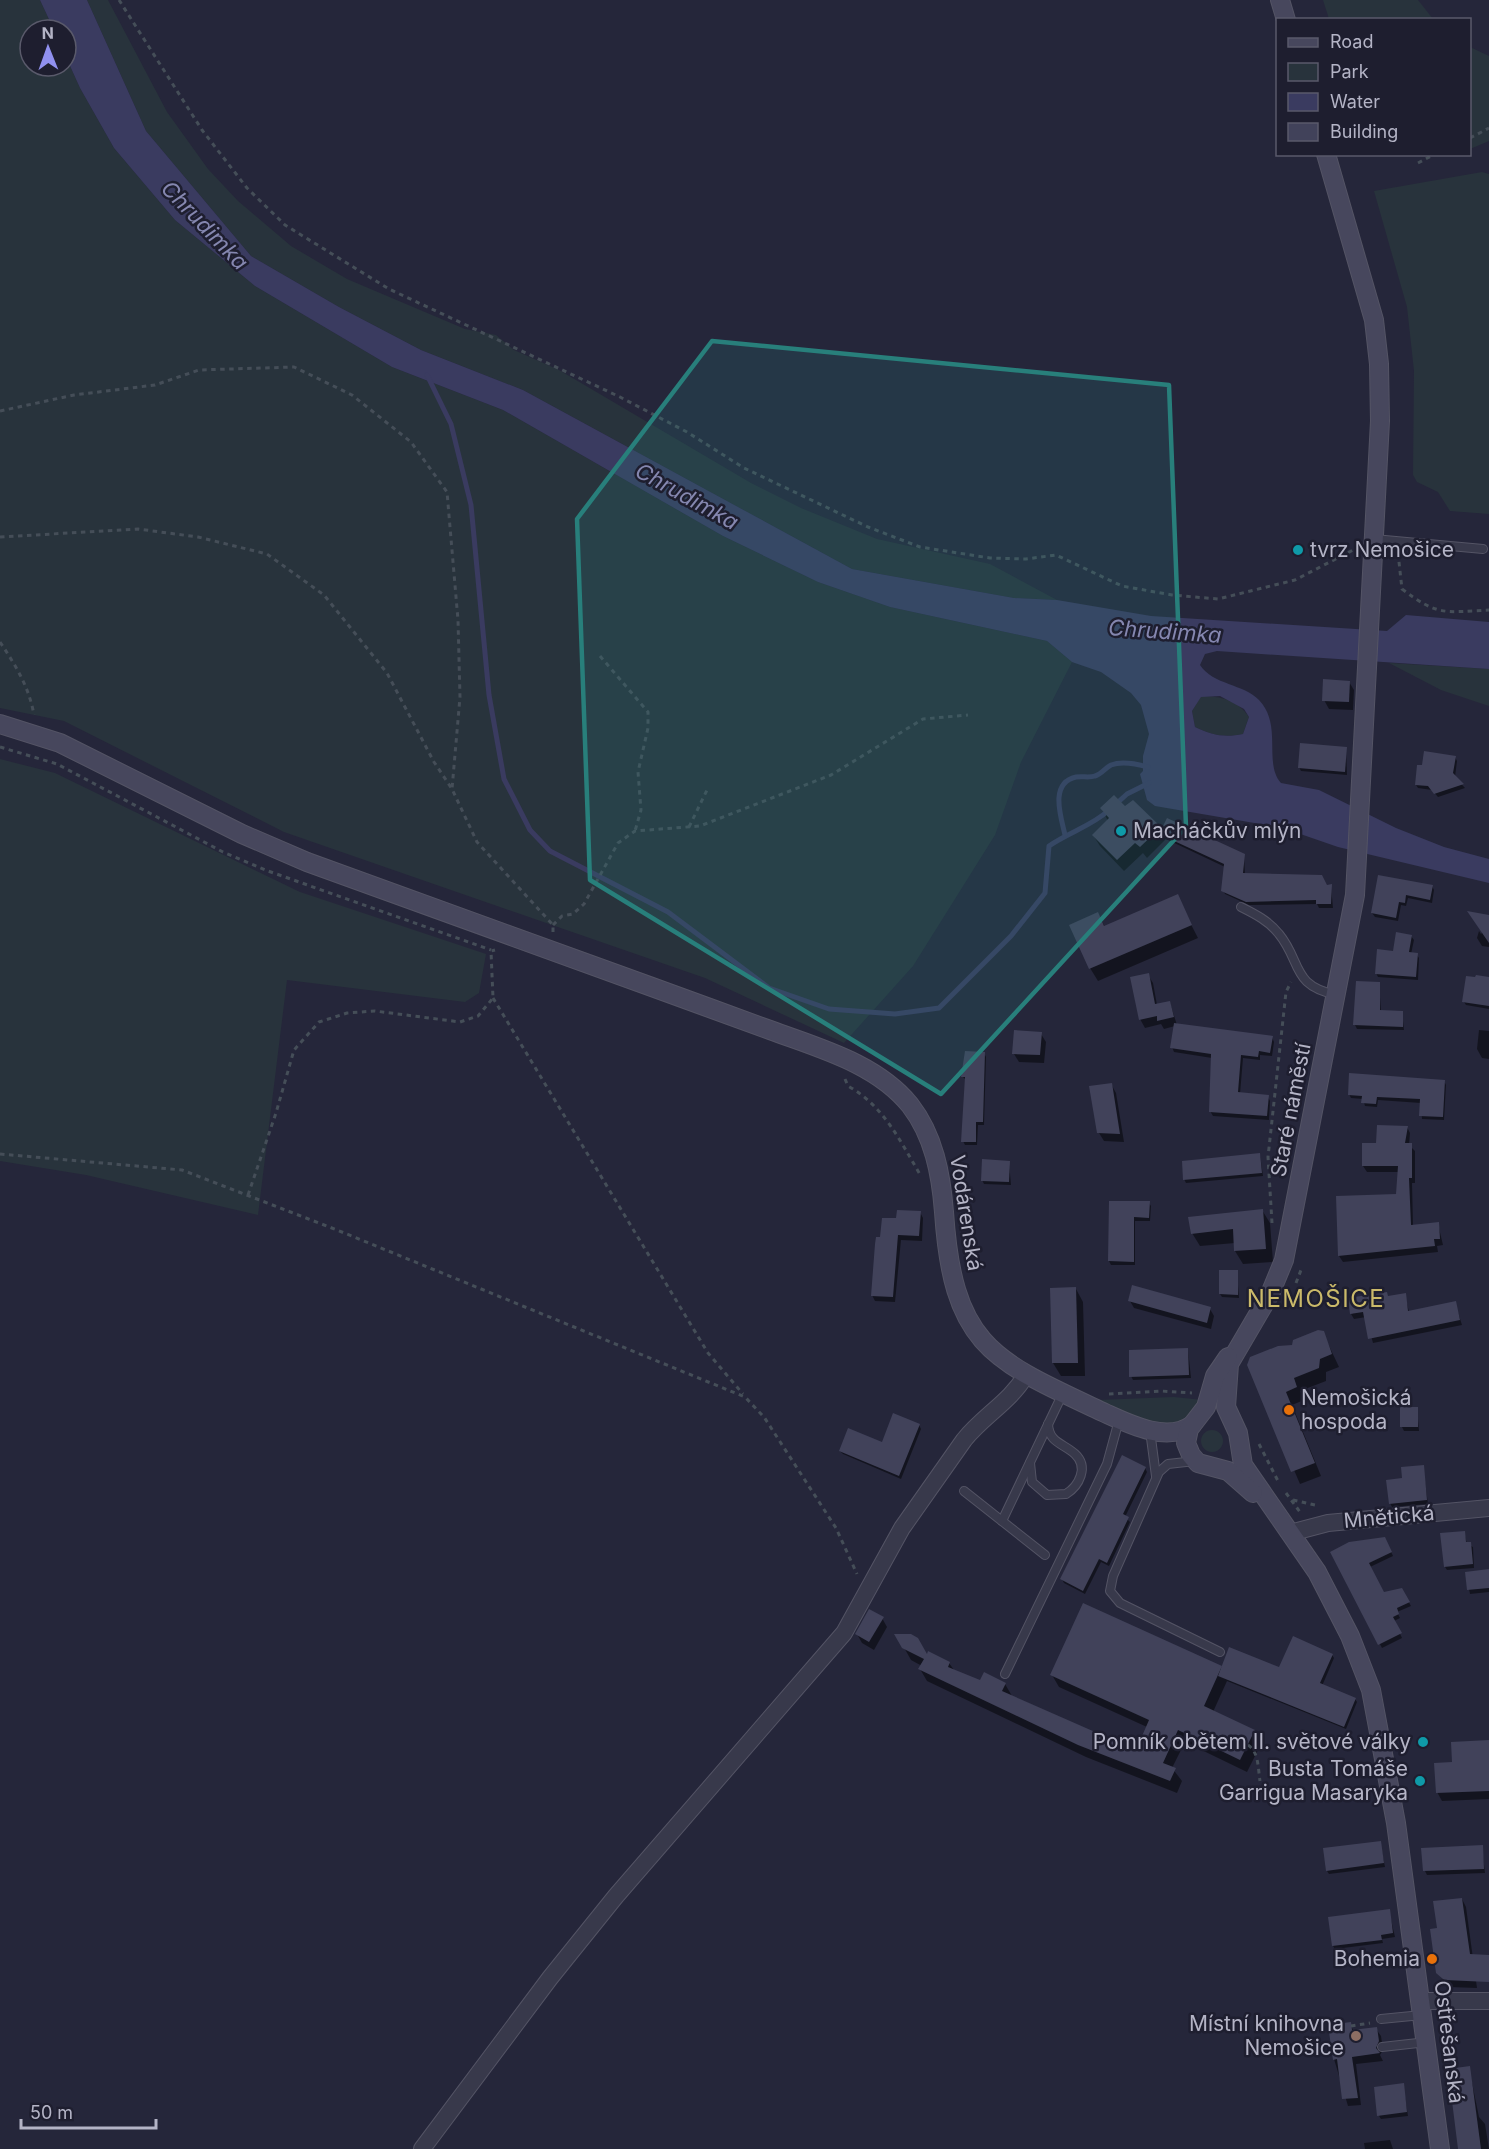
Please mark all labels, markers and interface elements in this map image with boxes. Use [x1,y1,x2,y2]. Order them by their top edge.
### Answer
north arrow [18,18,78,78]
legend [1276,18,1471,156]
text: N [41,23,54,43]
text: Road [1330,31,1373,52]
text: Park [1330,61,1369,82]
text: Water [1330,91,1380,112]
text: Building [1330,121,1398,142]
water label: Chrudimka [156,175,254,275]
water label: Chrudimka [631,457,743,535]
place label: tvrz Nemošice [1310,537,1454,562]
marker: tvrz Nemošice [1291,543,1305,557]
water label: Chrudimka [1107,614,1223,648]
place label: Macháčkův mlýn [1133,818,1301,843]
marker: Macháčkův mlýn [1114,824,1128,838]
street label: Staré náměstí [1265,1040,1316,1179]
street label: Vodárenská [945,1153,988,1273]
district label: NEMOŠICE [1247,1283,1385,1313]
place label: Nemošická hospoda [1301,1385,1412,1434]
marker: Nemošická hospoda [1282,1403,1296,1417]
street label: Mnětická [1343,1500,1435,1533]
place label: Pomník obětem II. světové války [1093,1729,1411,1754]
marker: Pomník obětem II. světové války [1416,1735,1430,1749]
place label: Busta Tomáše Garrigua Masaryka [1219,1756,1408,1805]
marker: Busta Tomáše Garrigua Masaryka [1413,1774,1427,1788]
place label: Bohemia [1334,1946,1420,1971]
marker: Bohemia [1425,1952,1439,1966]
street label: Ostřešanská [1430,1979,1469,2105]
place label: Místní knihovna Nemošice [1189,2011,1344,2060]
marker: Místní knihovna Nemošice [1349,2029,1363,2043]
scale bar [21,2092,156,2130]
text: 50 m [30,2102,73,2123]

